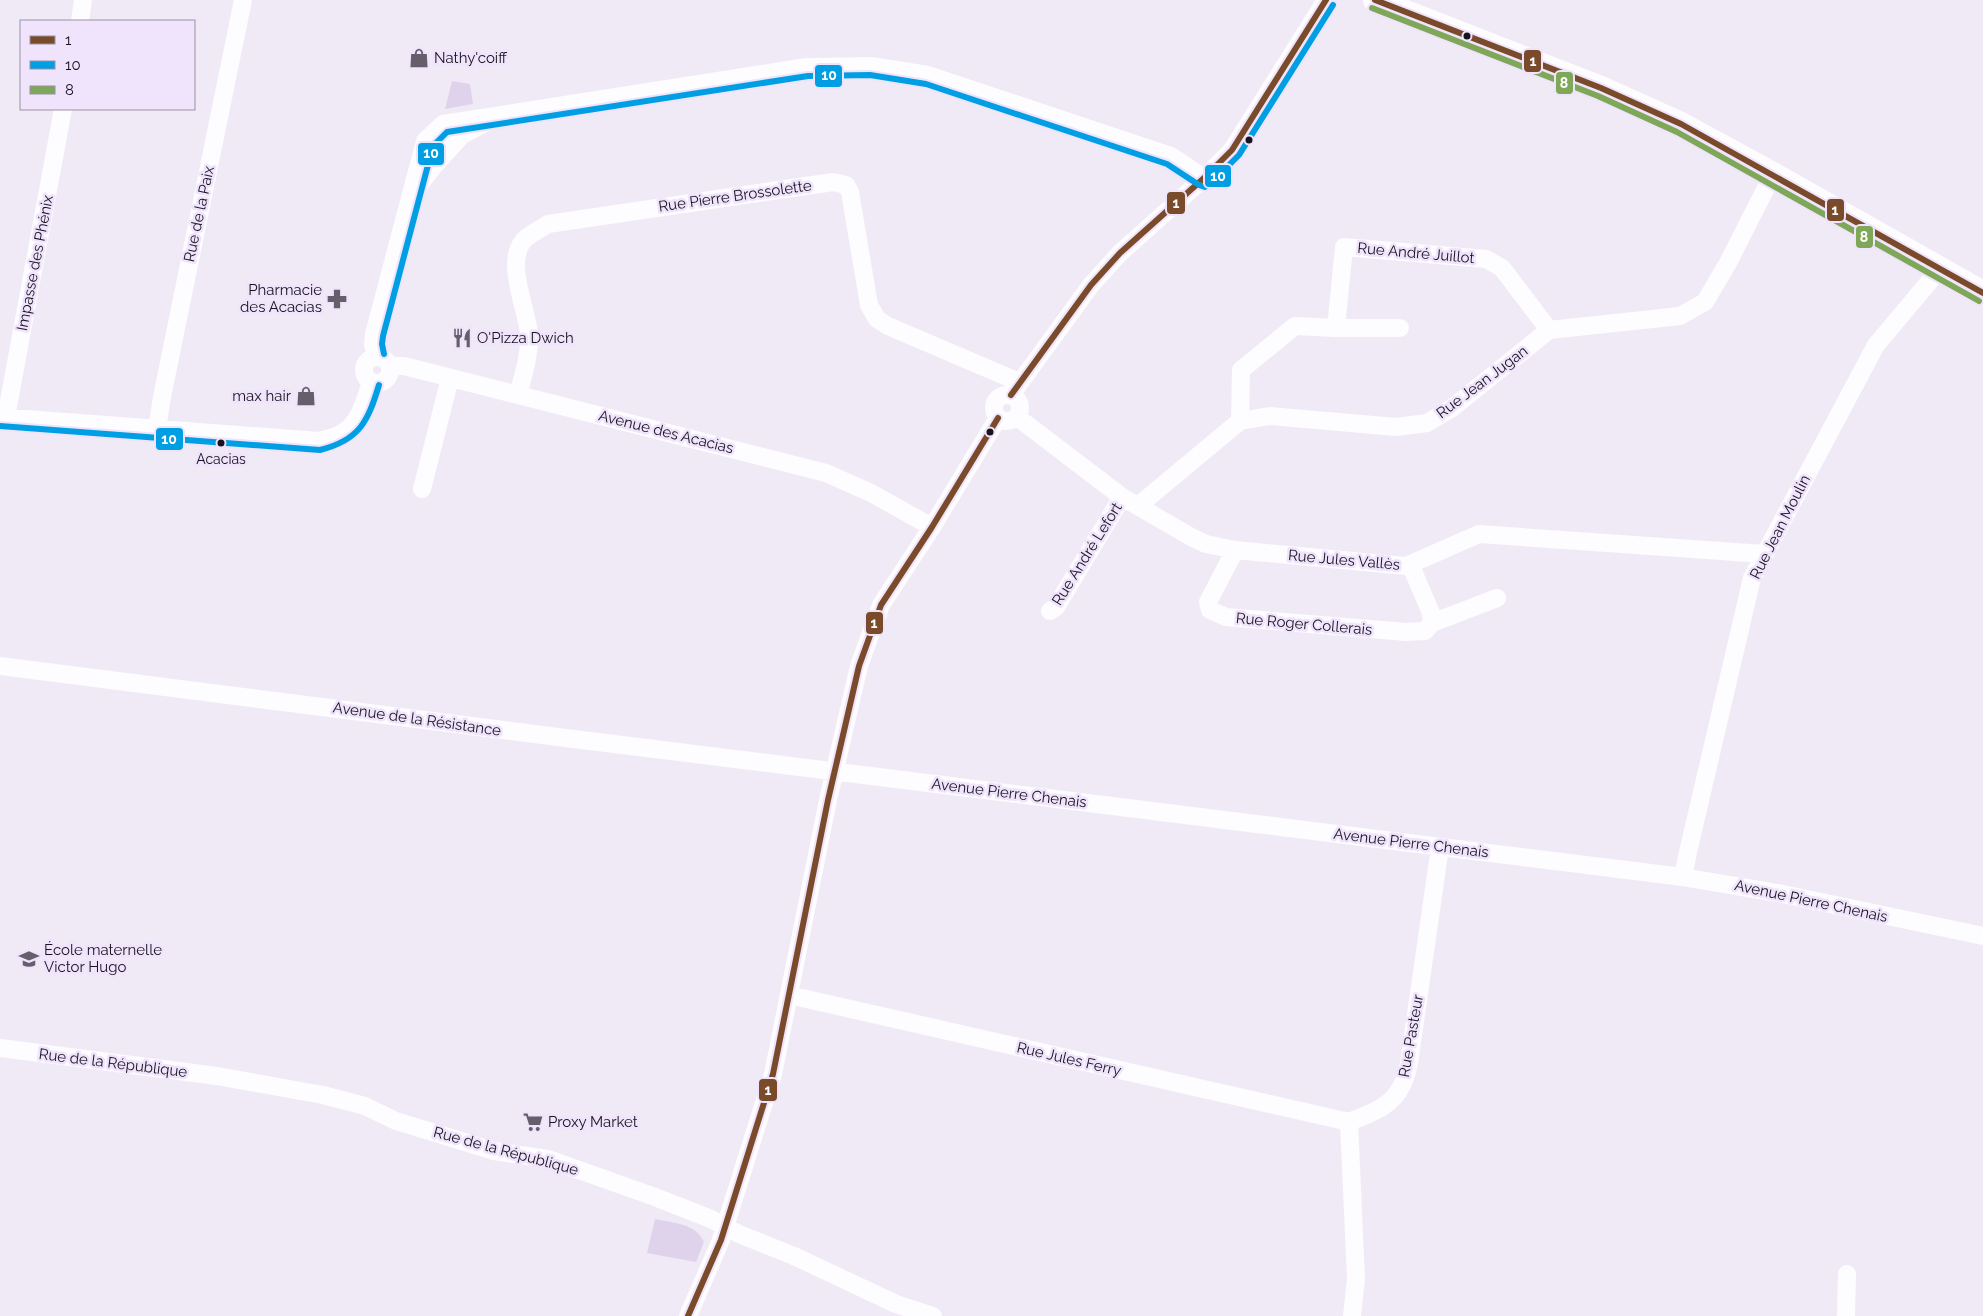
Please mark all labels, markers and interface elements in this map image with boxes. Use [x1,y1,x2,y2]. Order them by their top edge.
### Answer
legend [20,20,195,110]
text: 1 [65,31,72,49]
unlabelled marker [1462,31,1472,41]
shop icon: Nathy'coiff [408,47,430,69]
place label: Nathy'coiff [434,49,507,67]
line badge: 1 [1523,49,1542,73]
text: 1 [1530,53,1537,69]
text: 10 [65,56,81,74]
line badge: 10 [814,64,843,88]
text: 10 [821,67,837,83]
line badge: 8 [1555,71,1574,95]
text: 8 [1560,75,1568,91]
text: 8 [65,81,74,99]
unlabelled marker [1244,135,1254,145]
line badge: 10 [417,142,445,166]
text: 10 [423,145,439,161]
street label: Rue de la Paix [180,164,218,264]
line badge: 10 [1204,164,1232,188]
text: 10 [1210,168,1226,184]
street label: Rue Pierre Brossolette [657,176,813,216]
line badge: 1 [1166,191,1186,215]
street label: Impasse des Phénix [13,193,57,332]
text: 1 [1173,195,1180,211]
line badge: 1 [1826,198,1845,222]
text: 1 [1832,202,1839,218]
line badge: 8 [1855,225,1874,249]
text: 8 [1860,229,1868,245]
street label: Rue André Juillot [1357,239,1475,267]
place label: Pharmacie des Acacias [240,281,322,316]
pharmacy icon: Pharmacie des Acacias [326,288,348,310]
restaurant icon: O'Pizza Dwich [451,327,473,349]
place label: O'Pizza Dwich [477,329,574,347]
street label: Rue Jean Jugan [1433,342,1531,422]
shop icon: max hair [295,385,317,407]
place label: max hair [232,387,292,405]
street label: Avenue des Acacias [597,407,735,457]
line badge: 10 [155,427,184,451]
unlabelled marker [985,427,995,437]
text: 10 [161,431,177,447]
marker: Acacias [216,438,226,448]
place label: Acacias [196,451,246,467]
street label: Rue Jean Moulin [1746,472,1814,582]
street label: Rue André Lefort [1048,499,1126,609]
street label: Rue Jules Vallès [1287,546,1401,574]
street label: Rue Roger Collerais [1235,609,1373,639]
line badge: 1 [865,611,884,635]
text: 1 [871,615,878,631]
street label: Avenue de la Résistance [332,698,502,740]
street label: Avenue Pierre Chenais [930,775,1088,811]
street label: Avenue Pierre Chenais [1332,825,1490,861]
street label: Avenue Pierre Chenais [1733,876,1889,926]
place label: École maternelle Victor Hugo [44,941,162,976]
school or university icon: École maternelle Victor Hugo [18,948,40,970]
street label: Rue Pasteur [1395,992,1427,1079]
street label: Rue Jules Ferry [1015,1038,1123,1080]
street label: Rue de la République [38,1045,188,1081]
line badge: 1 [758,1078,778,1102]
text: 1 [765,1082,772,1098]
supermarket icon: Proxy Market [522,1111,544,1133]
place label: Proxy Market [548,1113,638,1131]
street label: Rue de la République [432,1123,581,1179]

